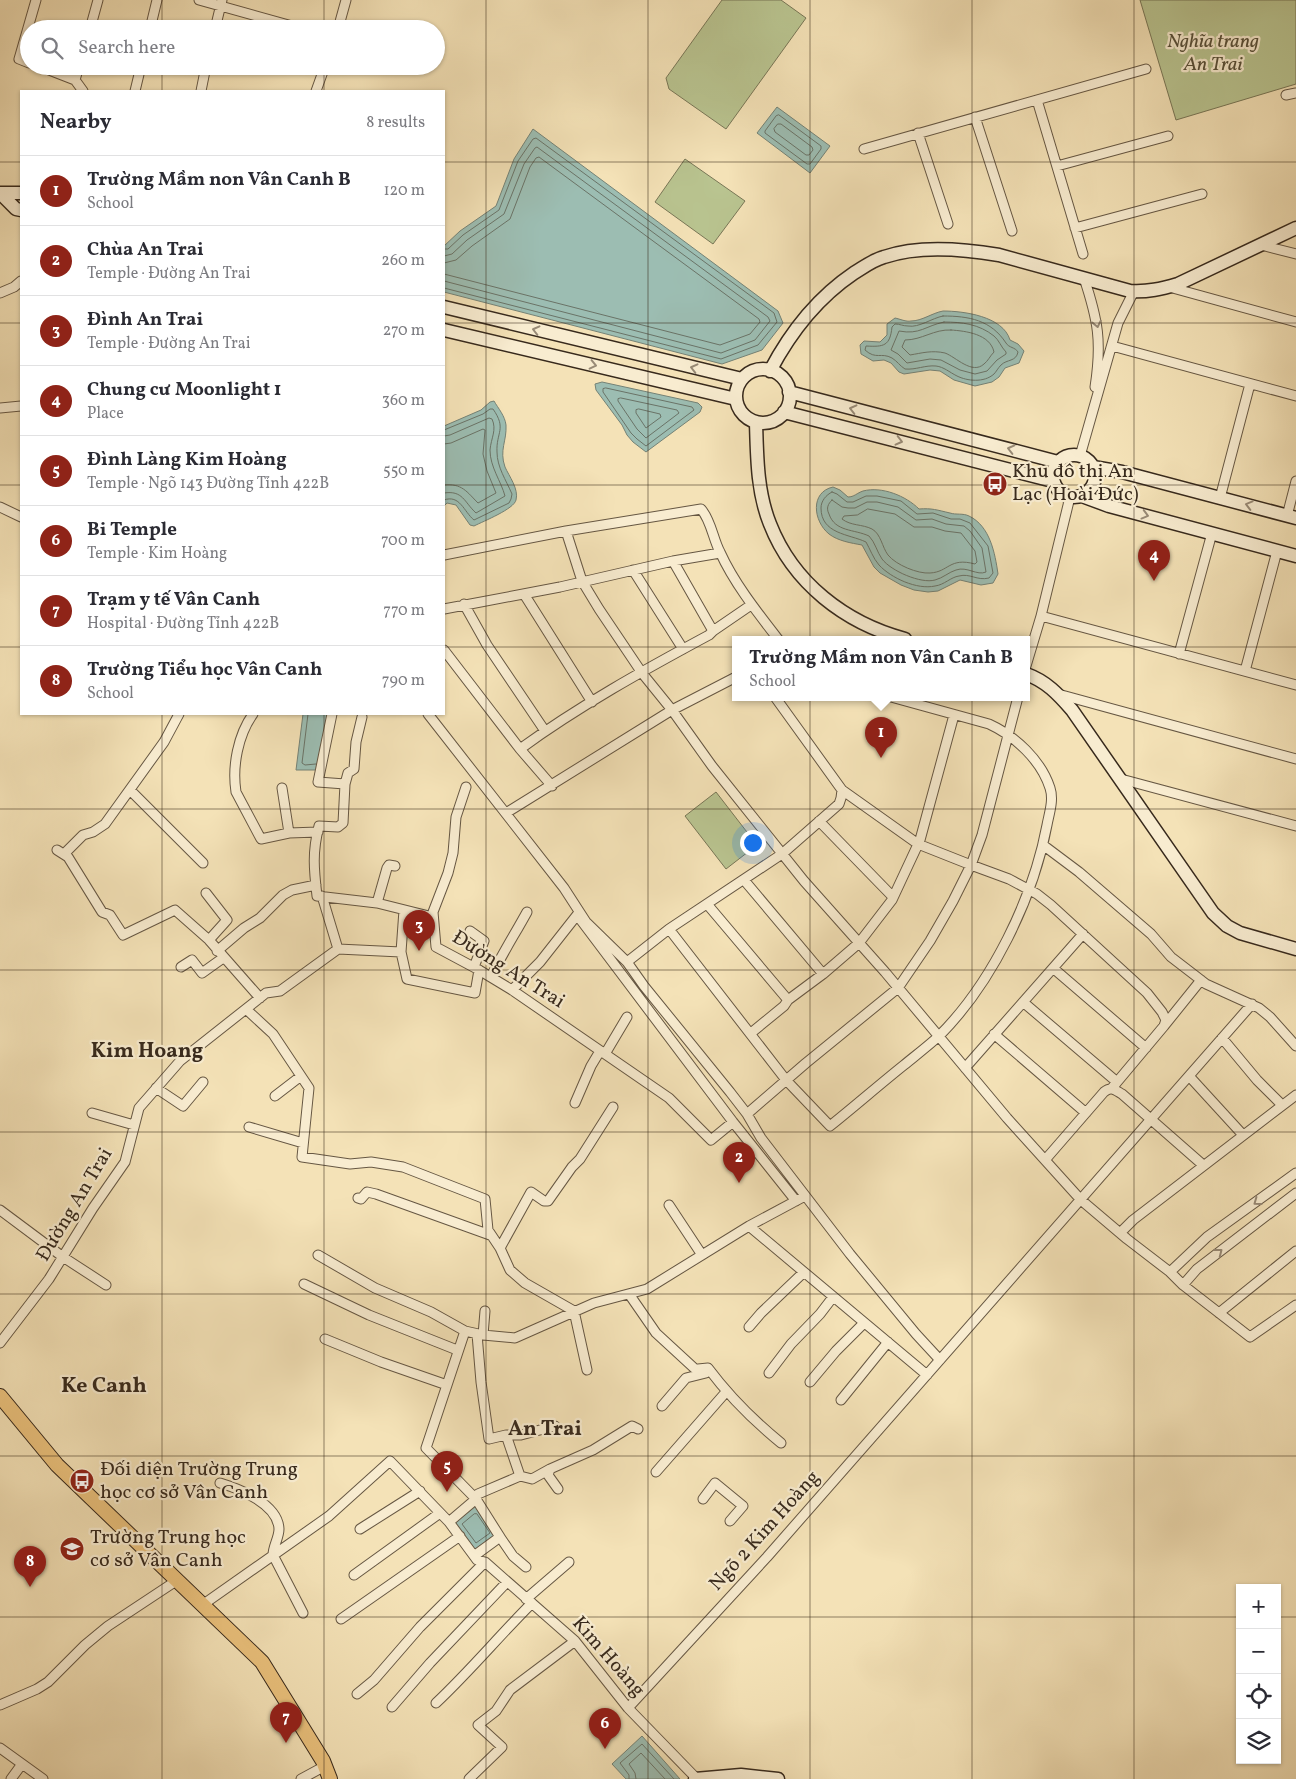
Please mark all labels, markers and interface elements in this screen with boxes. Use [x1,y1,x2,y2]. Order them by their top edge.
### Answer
search box [20,20,445,75]
park label: Nghĩa trang An Trai [1167,28,1259,79]
icon: search [38,34,66,62]
text: Search here [78,35,175,61]
text: Nearby [40,108,111,137]
text: 8 results [366,112,425,134]
text: Trường Mầm non Vân Canh B [87,167,351,193]
text: 1 [53,180,59,202]
text: 120 m [383,180,425,202]
text: School [87,193,134,215]
text: Chùa An Trai [87,237,204,263]
text: 2 [52,250,60,272]
text: 260 m [381,250,425,272]
text: Temple · Đường An Trai [87,263,251,285]
text: Đình An Trai [87,307,203,333]
text: 3 [52,320,60,342]
text: 270 m [383,320,425,342]
one-way arrow [1092,320,1102,329]
one-way arrow [532,325,541,336]
text: Temple · Đường An Trai [87,333,251,355]
one-way arrow [589,359,598,370]
one-way arrow [690,363,699,374]
text: Chung cư Moonlight 1 [87,377,281,403]
text: 4 [51,390,61,412]
text: 360 m [382,390,425,412]
text: Place [87,403,124,425]
one-way arrow [849,404,858,415]
one-way arrow [895,436,903,446]
one-way arrow [1007,445,1015,455]
text: Đình Làng Kim Hoàng [87,447,287,473]
place label: Khu đô thị An Lạc (Hoài Đức) [1012,458,1139,509]
text: 5 [52,460,60,482]
text: 550 m [383,460,425,482]
bus stop icon: Khu đô thị An Lạc (Hoài Đức) [982,471,1008,497]
text: Temple · Ngõ 143 Đường Tỉnh 422B [87,473,329,495]
one-way arrow [1245,501,1253,511]
one-way arrow [1141,510,1149,520]
text: Bi Temple [87,517,177,543]
text: 6 [52,530,60,552]
text: 700 m [381,530,425,552]
pin: 4 [1138,540,1170,581]
text: Temple · Kim Hoàng [87,543,227,565]
text: Trạm y tế Vân Canh [87,587,260,613]
text: 7 [52,600,60,622]
text: 770 m [383,600,425,622]
text: Hospital · Đường Tỉnh 422B [87,613,279,635]
popup [732,636,1030,701]
text: Trường Mầm non Vân Canh B [749,645,1013,671]
text: Trường Tiểu học Vân Canh [87,657,322,683]
text: 8 [52,670,60,692]
text: 790 m [382,670,425,692]
text: School [749,671,796,693]
text: School [87,683,134,705]
pin: 1 [865,717,897,758]
your location [740,830,766,856]
pin: 3 [403,910,435,951]
street label: Đường An Trai [446,924,570,1016]
district label: Kim Hoang [91,1037,203,1066]
pin: 2 [723,1142,755,1183]
street label: Đường An Trai [30,1143,120,1267]
one-way arrow [1254,1196,1263,1204]
one-way arrow [1213,1250,1222,1258]
district label: Ke Canh [61,1371,147,1402]
district label: An Trai [508,1415,582,1444]
pin: 5 [431,1451,463,1492]
place label: Đối diện Trường Trung học cơ sở Vân Canh [100,1456,298,1507]
street label: Ngõ 2 Kim Hoàng [703,1465,827,1597]
bus stop icon: Đối diện Trường Trung học cơ sở Vân Canh [69,1468,95,1494]
place label: Trường Trung học cơ sở Vân Canh [90,1524,246,1575]
school or university icon: Trường Trung học cơ sở Vân Canh [59,1536,85,1562]
pin: 8 [14,1546,46,1587]
map controls [1236,1584,1281,1764]
button: + [1236,1584,1281,1629]
street label: Kim Hoàng [565,1610,651,1704]
button: − [1236,1629,1281,1674]
button: locate [1236,1674,1281,1719]
pin: 7 [270,1702,302,1743]
pin: 6 [589,1708,621,1749]
button: layers [1236,1719,1281,1764]

